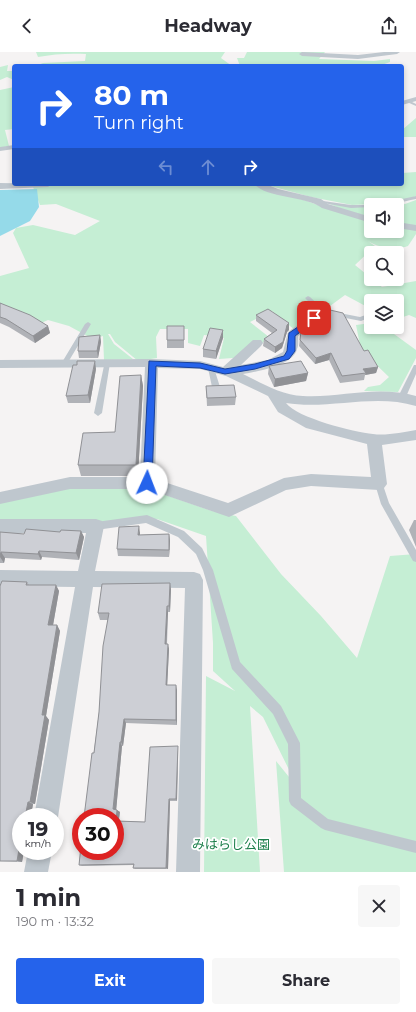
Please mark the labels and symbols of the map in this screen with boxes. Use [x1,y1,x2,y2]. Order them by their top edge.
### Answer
pin [297,301,331,335]
position arrow [126,462,168,504]
speed limit sign: 30 [72,808,124,860]
park label: みはらし公園 [192,836,270,852]

